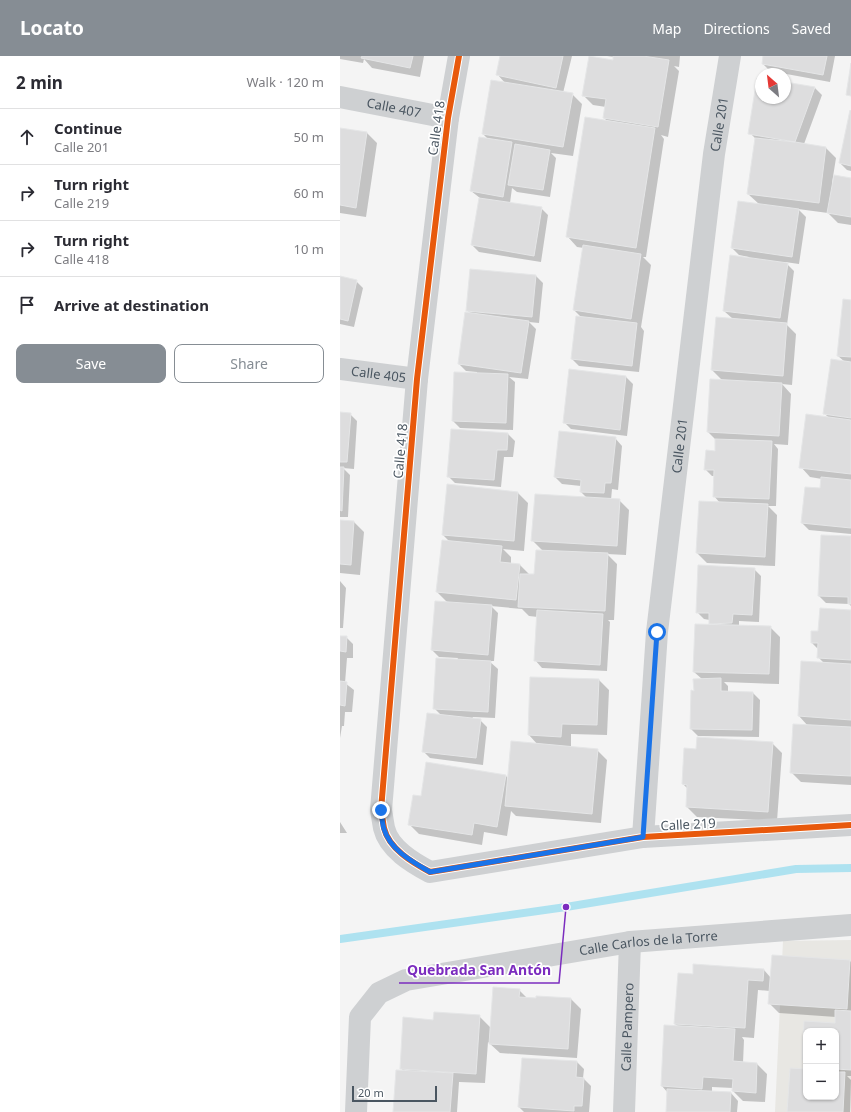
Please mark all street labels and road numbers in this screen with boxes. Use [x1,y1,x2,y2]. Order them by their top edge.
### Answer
street label: Calle 407 [365,93,423,122]
street label: Calle 201 [706,96,732,153]
street label: Calle 418 [423,99,449,157]
street label: Calle 405 [350,362,407,387]
street label: Calle 201 [667,417,691,474]
street label: Calle 418 [389,423,411,479]
street label: Calle 219 [660,814,716,834]
street label: Calle Carlos de la Torre [578,926,718,960]
street label: Calle Pampero [616,982,638,1072]

